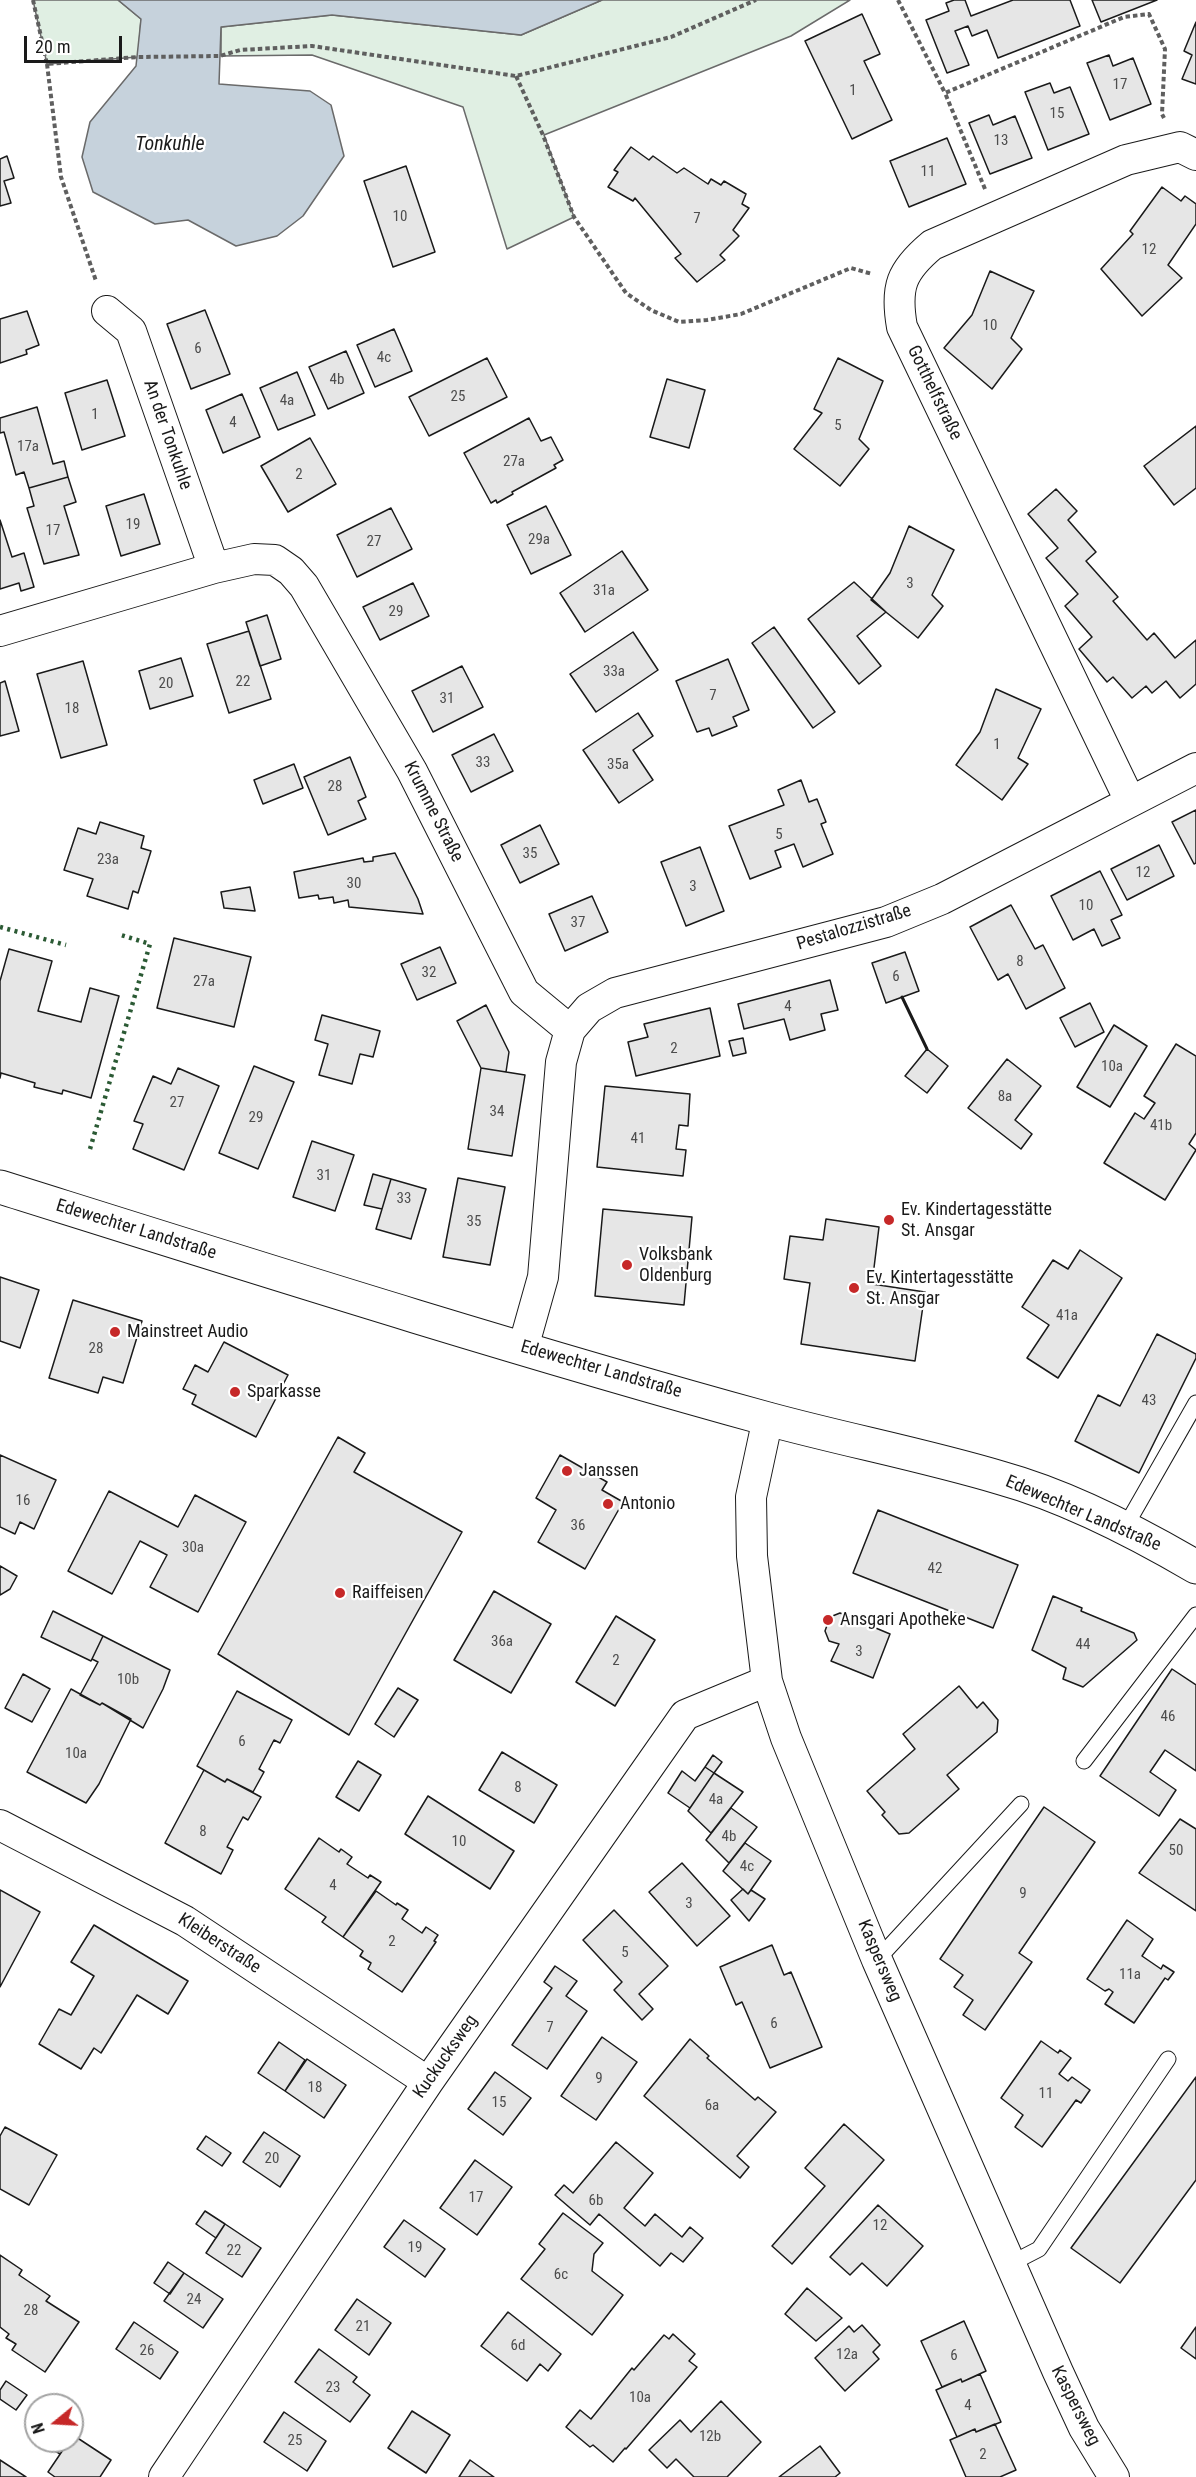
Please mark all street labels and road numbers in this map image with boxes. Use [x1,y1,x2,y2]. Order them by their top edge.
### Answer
street label: Gotthelfstraße [902,342,966,444]
street label: An der Tonkuhle [138,377,196,493]
street label: Krumme Straße [398,758,468,866]
street label: Pestalozzistraße [794,900,914,956]
street label: Edewechter Landstraße [53,1195,219,1265]
street label: Edewechter Landstraße [518,1337,684,1403]
street label: Edewechter Landstraße [1002,1472,1164,1556]
street label: Kleiberstraße [174,1909,264,1979]
street label: Kaspersweg [852,1917,906,2005]
street label: Kuckucksweg [409,2011,483,2103]
street label: Kaspersweg [1046,2362,1104,2450]

